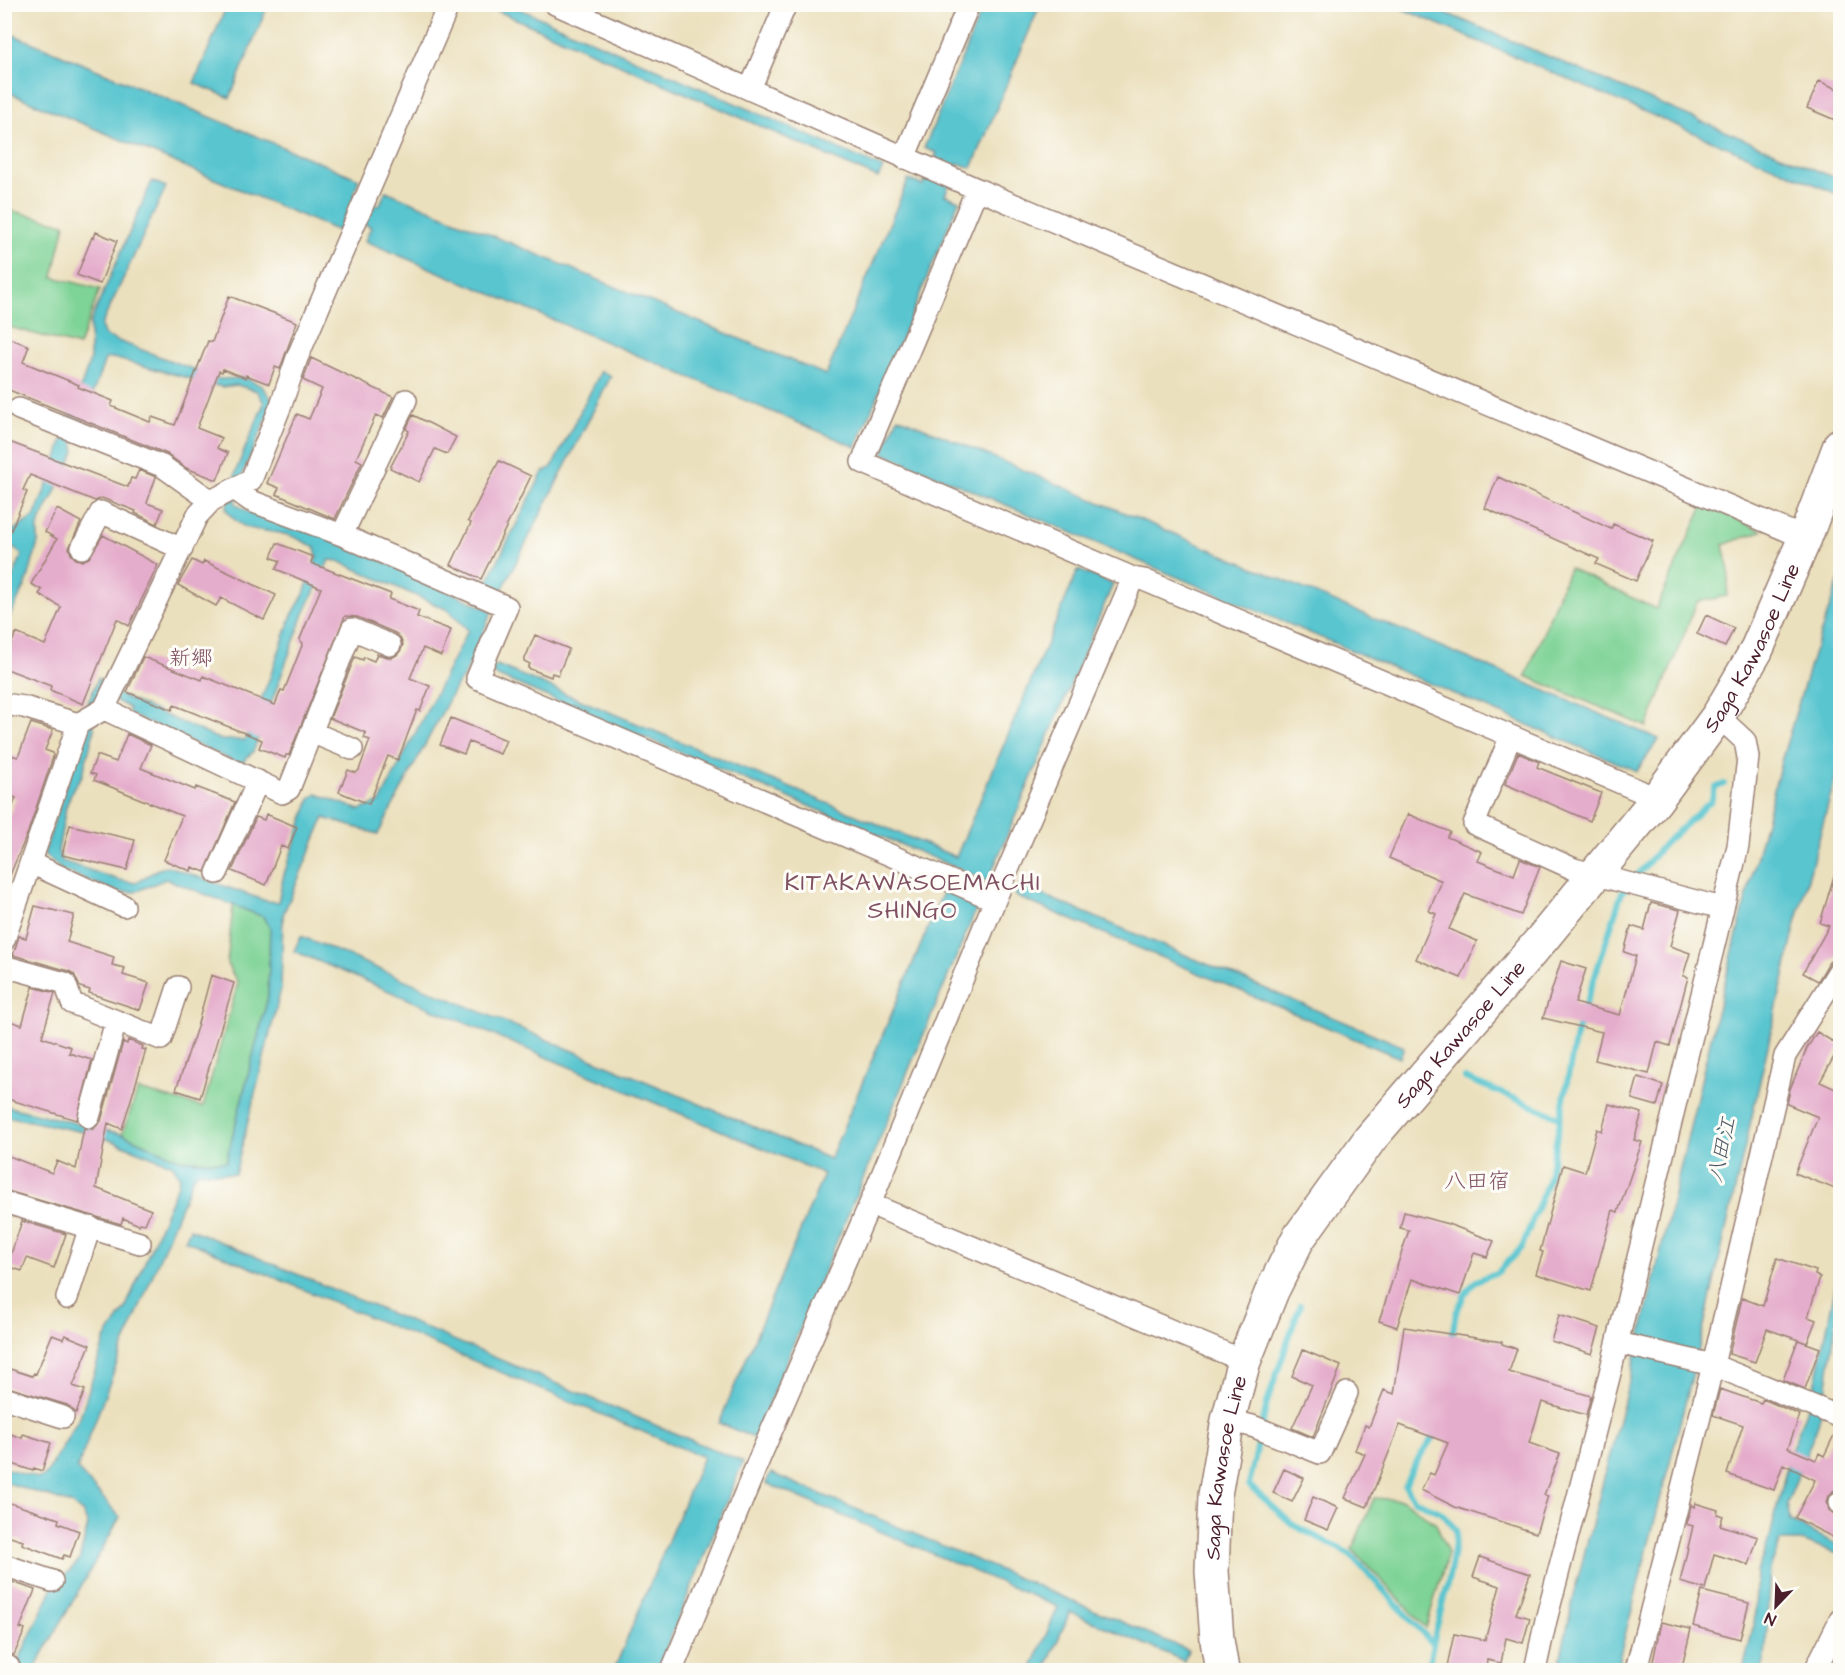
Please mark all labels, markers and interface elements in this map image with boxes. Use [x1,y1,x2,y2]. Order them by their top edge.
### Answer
street label: Saga Kawasoe Line [1696,558,1807,738]
district label: 新郷 [169,643,213,674]
district label: KITAKAWASOEMACHI SHINGO [785,866,1041,928]
street label: Saga Kawasoe Line [1388,954,1532,1114]
water label: 八田江 [1699,1113,1745,1186]
district label: 八田宿 [1444,1166,1510,1197]
street label: Saga Kawasoe Line [1198,1372,1254,1561]
north arrow [1746,1576,1806,1636]
text: N [1762,1607,1779,1631]

